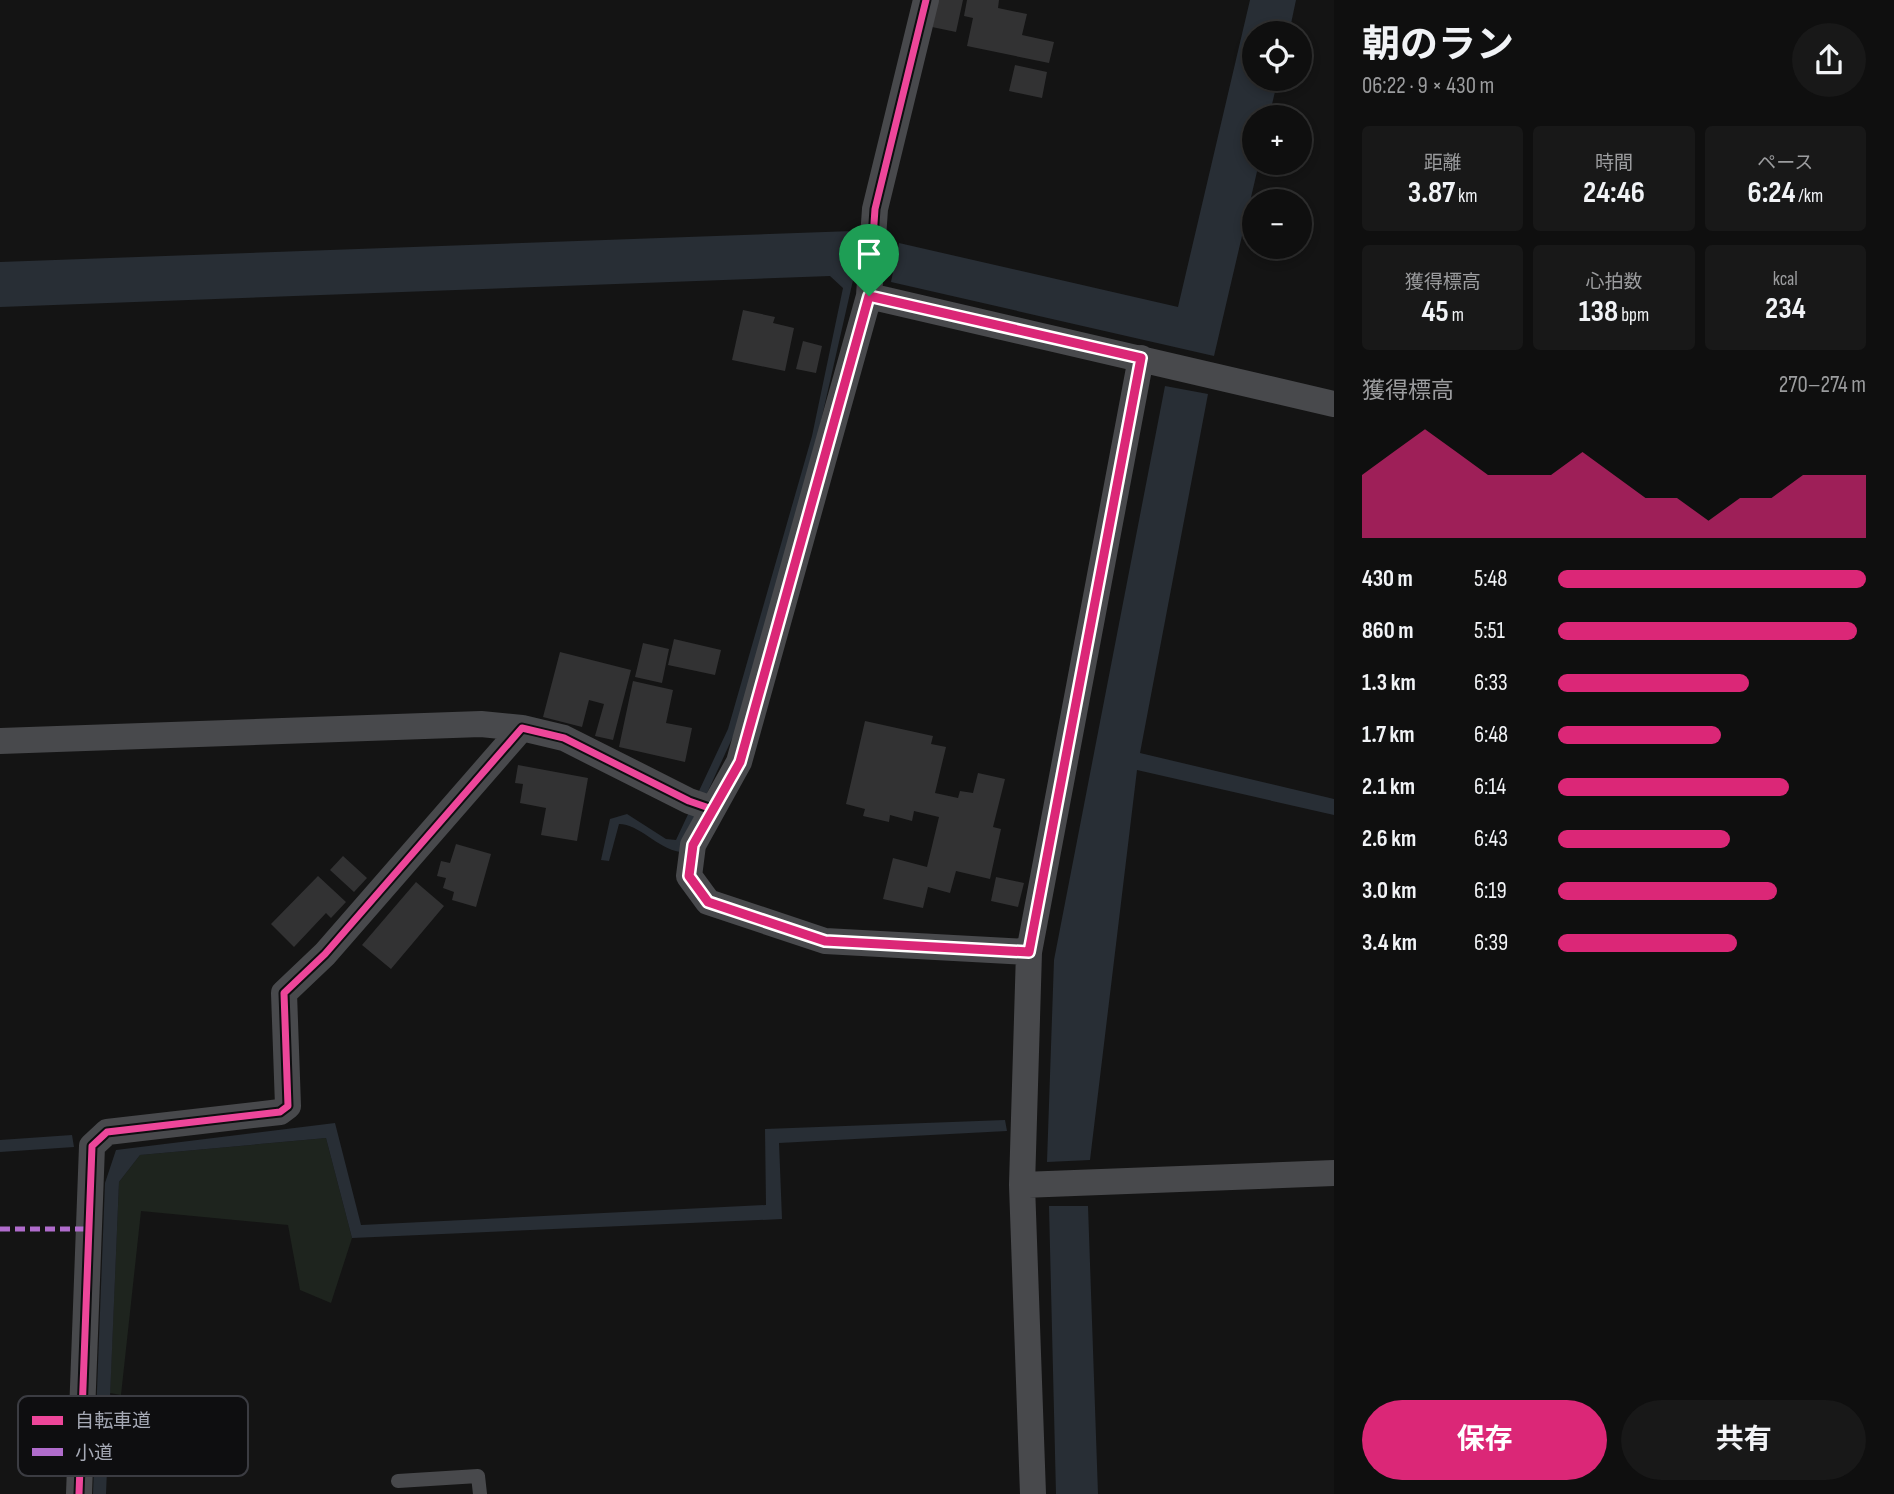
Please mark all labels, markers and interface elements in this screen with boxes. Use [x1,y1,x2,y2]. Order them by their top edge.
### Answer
map controls [1242,21,1312,259]
button: locate [1242,21,1312,91]
text: 朝のラン [1362,23,1514,68]
button: share [1792,23,1866,97]
text: 06:22 · 9 × 430 m [1362,72,1494,100]
button: + [1242,105,1312,175]
text: 距離 [1424,152,1462,175]
text: 時間 [1595,152,1633,175]
text: ペース [1757,152,1813,175]
text: 3.87 [1408,175,1455,211]
text: 24:46 [1583,175,1645,211]
text: 6:24 [1748,175,1795,211]
text: km [1455,185,1478,208]
text: /km [1795,185,1823,208]
button: − [1242,189,1312,259]
pin [839,224,899,296]
icon: arrive [850,235,888,273]
text: kcal [1773,268,1798,291]
text: 獲得標高 [1405,271,1481,294]
text: 心拍数 [1585,271,1643,294]
text: 234 [1765,291,1806,327]
text: 45 [1421,294,1449,330]
text: 138 [1579,294,1618,330]
text: m [1449,304,1464,327]
text: bpm [1618,304,1649,327]
text: 270–274 m [1779,371,1866,399]
text: 獲得標高 [1362,377,1454,405]
text: 430 m [1362,565,1413,593]
text: 5:48 [1474,565,1507,593]
text: 860 m [1362,617,1413,645]
text: 5:51 [1474,617,1505,645]
text: 1.3 km [1362,669,1416,697]
text: 6:33 [1474,669,1508,697]
text: 1.7 km [1362,721,1415,749]
text: 6:48 [1474,721,1508,749]
text: 2.1 km [1362,773,1415,801]
text: 6:14 [1474,773,1506,801]
text: 2.6 km [1362,825,1416,853]
text: 6:43 [1474,825,1508,853]
text: 3.0 km [1362,877,1417,905]
text: 6:19 [1474,877,1507,905]
text: 3.4 km [1362,929,1417,957]
text: 6:39 [1474,929,1508,957]
legend [18,1396,248,1476]
button: 保存 [1362,1400,1607,1480]
button: 共有 [1621,1400,1866,1480]
text: 自転車道 [75,1410,151,1433]
text: 小道 [75,1442,113,1465]

